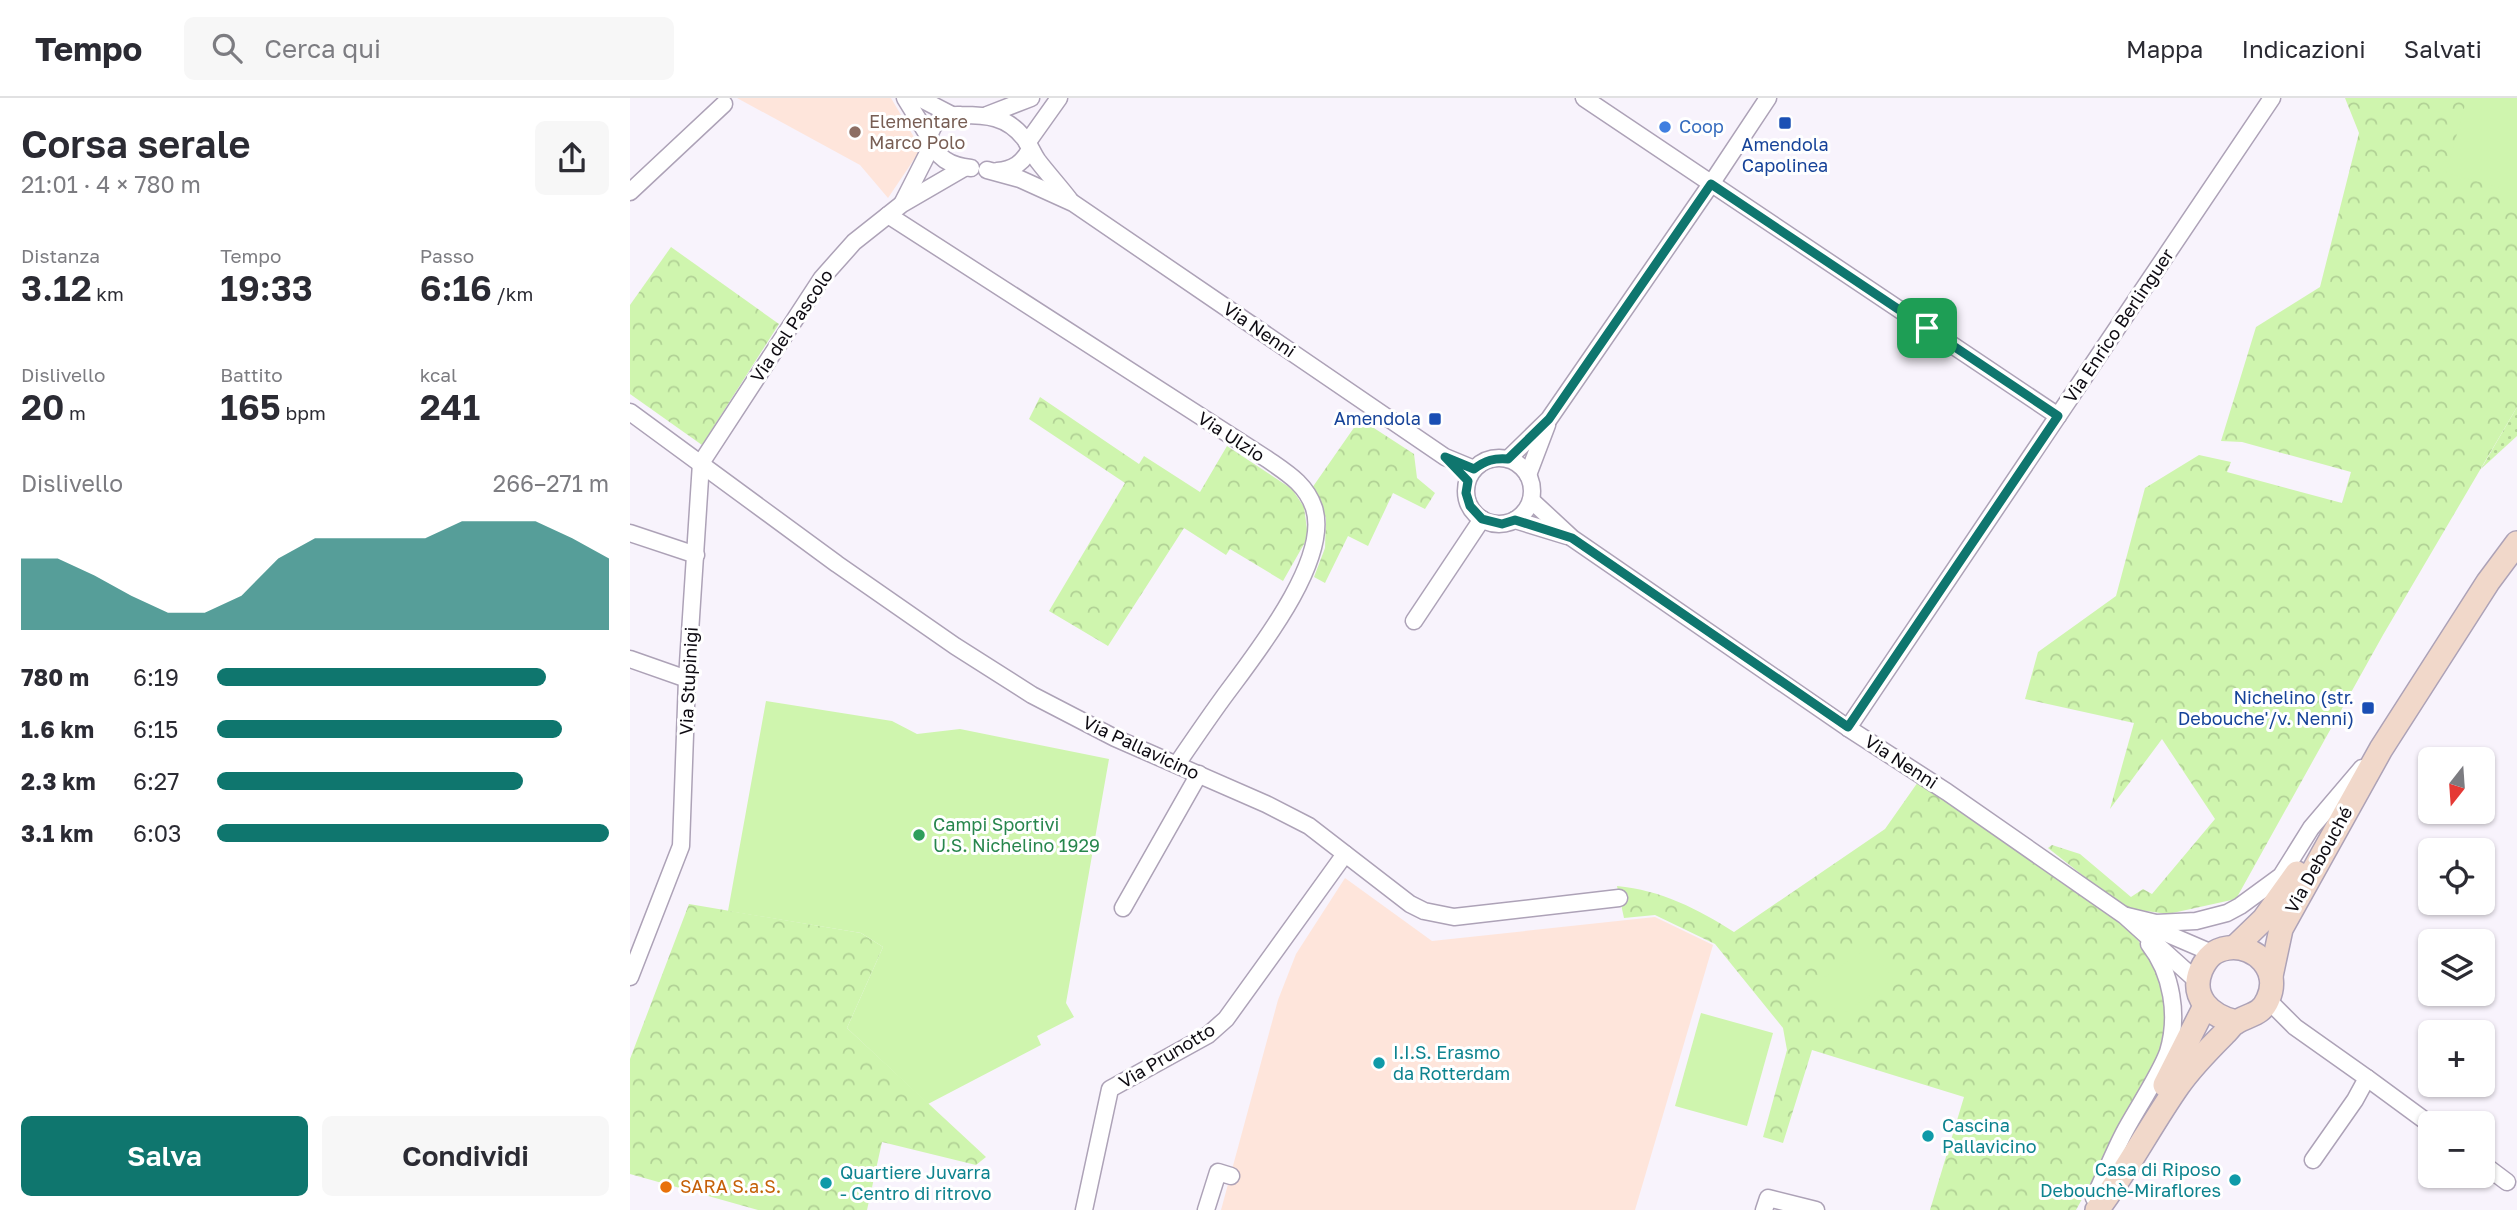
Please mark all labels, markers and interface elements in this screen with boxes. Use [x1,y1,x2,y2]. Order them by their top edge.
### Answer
search box [184,17,674,80]
text: Tempo [35,29,142,68]
icon: search [208,29,246,67]
text: Cerca qui [264,33,381,64]
text: Mappa [2126,34,2203,63]
text: Indicazioni [2241,34,2366,63]
text: Salvati [2404,34,2482,63]
place label: Elementare Marco Polo [869,110,968,153]
place label: Coop [1679,115,1724,137]
marker: Amendola Capolinea [1777,115,1793,131]
marker: Coop [1657,119,1673,135]
text: Corsa serale [21,121,251,166]
button: share [535,121,609,195]
marker: Elementare Marco Polo [847,124,863,140]
place label: Amendola Capolinea [1741,133,1829,176]
text: 21:01 · 4 × 780 m [21,170,201,198]
text: Distanza [21,244,100,267]
text: Tempo [220,244,281,267]
text: Passo [420,244,474,267]
street label: Via Enrico Berlinguer [2058,244,2178,407]
street label: Via del Pascolo [745,265,837,386]
text: 3.12 [21,267,92,309]
text: 19:33 [220,267,313,309]
text: 6:16 [420,267,492,309]
text: km [92,282,124,305]
text: /km [492,282,533,305]
street label: Via Nenni [1219,297,1300,361]
pin [1897,298,1957,358]
icon: arrive [1908,309,1946,347]
text: Dislivello [21,363,105,386]
text: Battito [220,363,283,386]
text: kcal [420,363,457,386]
text: 20 [21,386,64,428]
text: 165 [220,386,281,428]
text: 241 [420,386,480,428]
text: m [64,401,86,424]
text: bpm [281,401,326,424]
street label: Via Ulzio [1194,406,1269,466]
place label: Amendola [1334,407,1421,429]
marker: Amendola [1427,411,1443,427]
text: Dislivello [21,469,123,497]
text: 266–271 m [493,469,609,497]
street label: Via Stupinigi [674,626,702,736]
text: 780 m [21,663,89,691]
text: 6:19 [133,663,179,691]
place label: Nichelino (str. Debouche'/v. Nenni) [2178,686,2354,729]
marker: Nichelino (str. Debouche'/v. Nenni) [2360,700,2376,716]
street label: Via Pallavicino [1080,710,1203,784]
text: 1.6 km [21,715,94,743]
text: 6:15 [133,715,178,743]
street label: Via Nenni [1861,729,1942,793]
north arrow [2418,747,2496,824]
map controls [2418,747,2495,1188]
text: 2.3 km [21,767,96,795]
text: 6:27 [133,767,179,795]
street label: Via Debouché [2280,802,2357,917]
place label: Campi Sportivi U.S. Nichelino 1929 [933,813,1100,856]
text: 3.1 km [21,819,93,847]
text: 6:03 [133,819,182,847]
marker: Campi Sportivi U.S. Nichelino 1929 [911,827,927,843]
button: locate [2418,838,2495,915]
button: layers [2418,929,2495,1006]
street label: Via Prunotto [1114,1018,1219,1092]
button: + [2418,1020,2495,1097]
place label: I.I.S. Erasmo da Rotterdam [1393,1041,1510,1084]
marker: I.I.S. Erasmo da Rotterdam [1371,1055,1387,1071]
button: − [2418,1111,2495,1188]
place label: Cascina Pallavicino [1942,1114,2037,1157]
button: Salva [21,1116,308,1196]
button: Condividi [322,1116,609,1196]
marker: Cascina Pallavicino [1920,1128,1936,1144]
place label: Casa di Riposo Debouchè-Miraflores [2040,1158,2221,1201]
place label: Quartiere Juvarra - Centro di ritrovo [840,1161,992,1204]
marker: Casa di Riposo Debouchè-Miraflores [2227,1172,2243,1188]
place label: SARA S.a.S. [680,1175,781,1197]
marker: Quartiere Juvarra - Centro di ritrovo [818,1175,834,1191]
marker: SARA S.a.S. [658,1179,674,1195]

